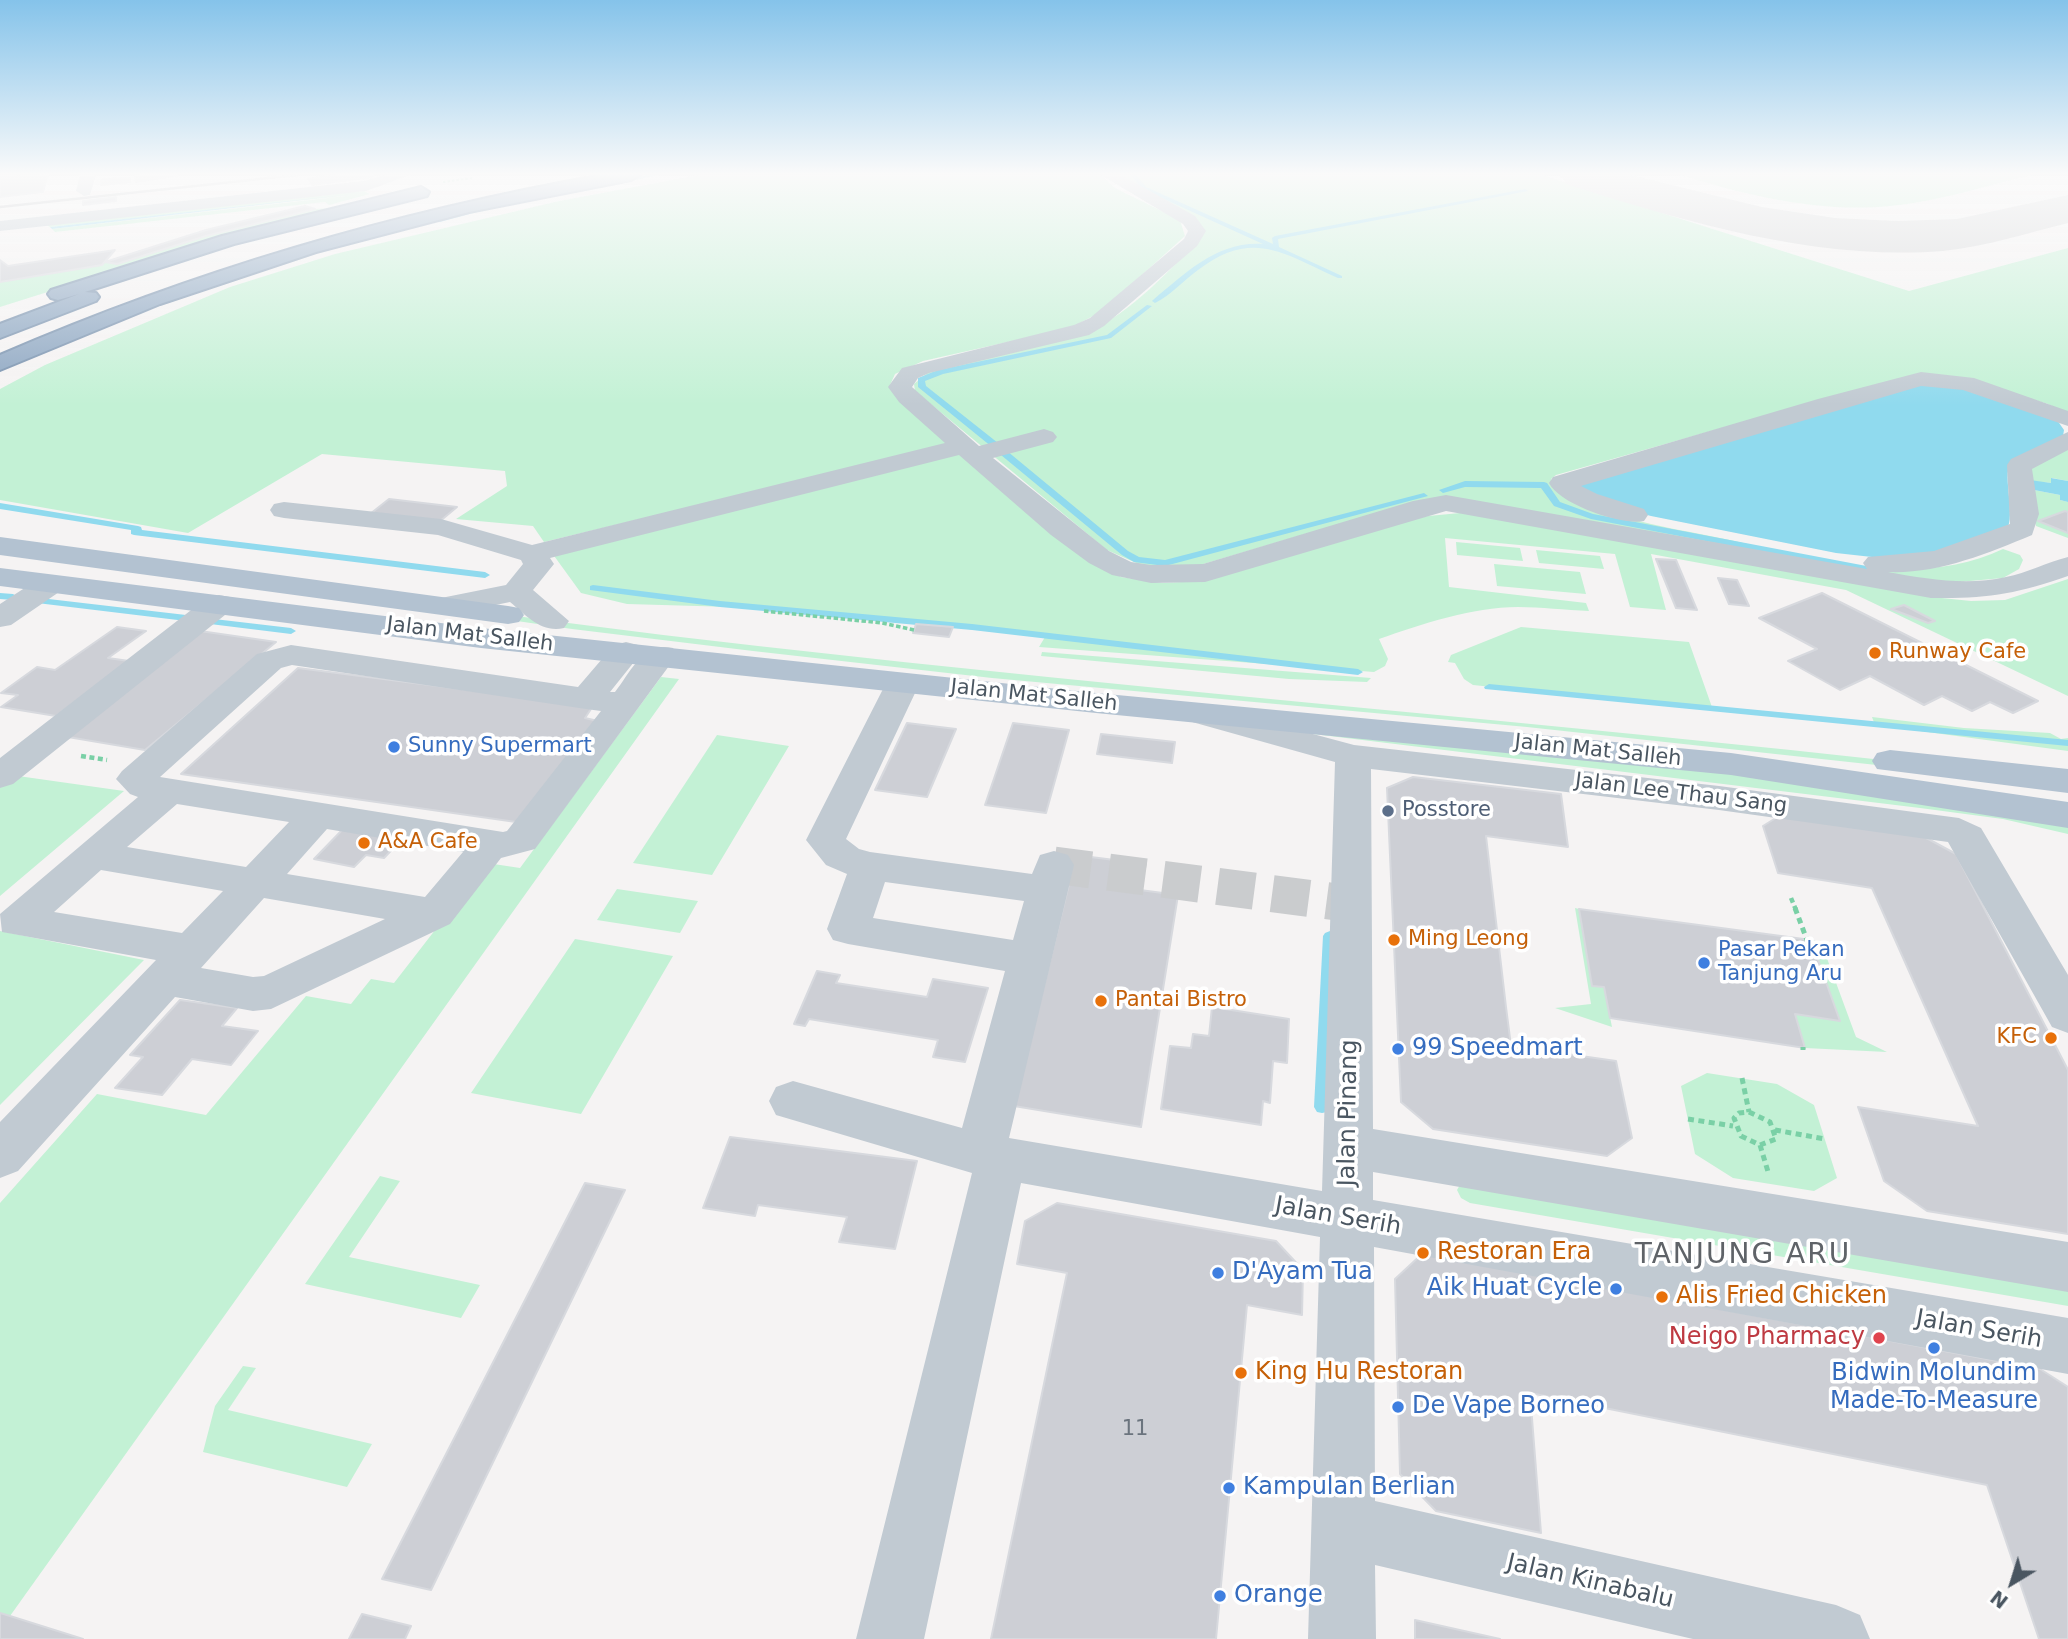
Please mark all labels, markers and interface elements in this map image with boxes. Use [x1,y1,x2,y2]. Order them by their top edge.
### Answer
street label: Jalan Mat Salleh [385,612,555,658]
place label: Runway Cafe [1889,640,2026,666]
marker: Runway Cafe [1867,645,1883,661]
street label: Jalan Mat Salleh [949,675,1119,717]
street label: Jalan Mat Salleh [1513,730,1683,772]
place label: Sunny Supermart [408,734,592,760]
marker: Sunny Supermart [386,739,402,755]
street label: Jalan Lee Thau Sang [1574,768,1788,820]
place label: Posstore [1402,798,1491,824]
marker: Posstore [1380,803,1396,819]
place label: A&A Cafe [378,830,478,856]
marker: A&A Cafe [356,835,372,851]
place label: Ming Leong [1408,927,1529,953]
marker: Ming Leong [1386,932,1402,948]
place label: Pasar Pekan Tanjung Aru [1718,938,1845,988]
marker: Pasar Pekan Tanjung Aru [1696,955,1712,971]
place label: Pantai Bistro [1115,988,1247,1014]
marker: Pantai Bistro [1093,993,1109,1009]
place label: KFC [1996,1025,2037,1051]
marker: KFC [2043,1030,2059,1046]
place label: 99 Speedmart [1412,1035,1583,1063]
street label: Jalan Pinang [1333,1039,1365,1187]
marker: 99 Speedmart [1390,1041,1406,1057]
street label: Jalan Serih [1273,1192,1403,1242]
place label: Restoran Era [1437,1239,1591,1267]
district label: TANJUNG ARU [1636,1239,1850,1273]
marker: Restoran Era [1415,1245,1431,1261]
place label: D'Ayam Tua [1232,1259,1373,1287]
marker: D'Ayam Tua [1210,1265,1226,1281]
place label: Aik Huat Cycle [1427,1275,1602,1303]
marker: Aik Huat Cycle [1608,1281,1624,1297]
place label: Alis Fried Chicken [1676,1283,1887,1311]
marker: Alis Fried Chicken [1654,1289,1670,1305]
street label: Jalan Serih [1914,1305,2044,1355]
place label: Neigo Pharmacy [1669,1324,1865,1352]
marker: Neigo Pharmacy [1871,1330,1887,1346]
marker: Bidwin Molundim Made-To-Measure [1926,1340,1942,1356]
place label: King Hu Restoran [1255,1359,1463,1387]
place label: Bidwin Molundim Made-To-Measure [1830,1360,2038,1416]
marker: King Hu Restoran [1233,1365,1249,1381]
place label: De Vape Borneo [1412,1393,1605,1421]
marker: De Vape Borneo [1390,1399,1406,1415]
house number: 11 [1122,1417,1148,1443]
place label: Kampulan Berlian [1243,1474,1455,1502]
marker: Kampulan Berlian [1221,1480,1237,1496]
north arrow [1977,1548,2047,1618]
street label: Jalan Kinabalu [1504,1549,1676,1615]
place label: Orange [1234,1582,1323,1610]
text: N [1986,1586,2012,1613]
marker: Orange [1212,1588,1228,1604]

